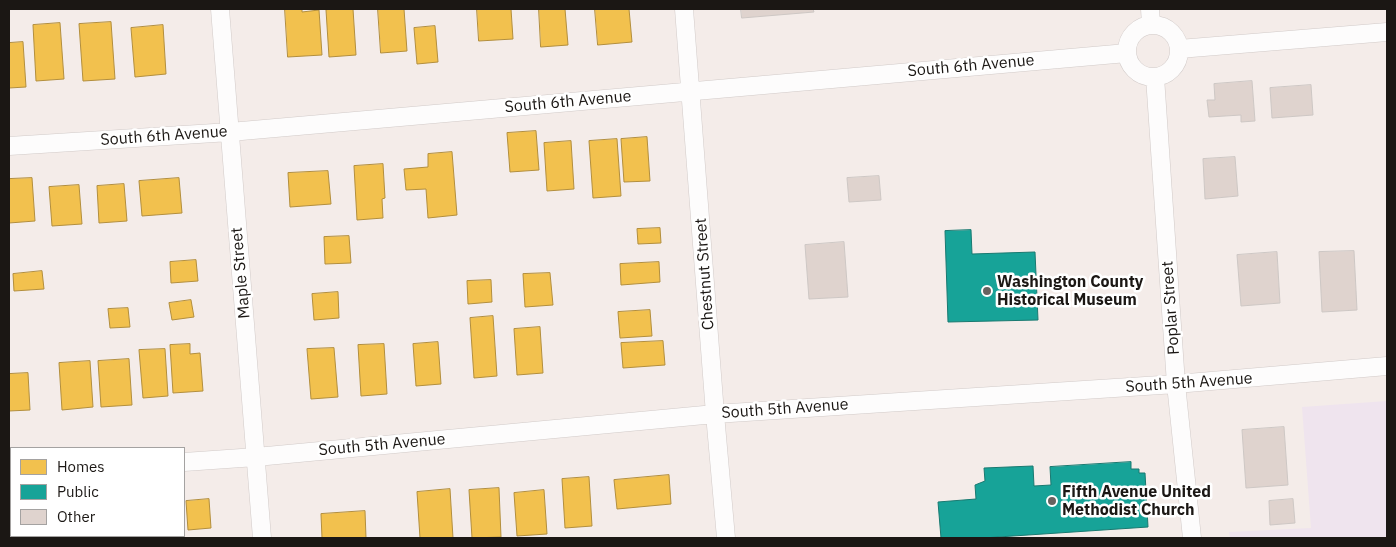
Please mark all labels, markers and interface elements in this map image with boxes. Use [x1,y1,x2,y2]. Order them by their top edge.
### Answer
street label: South 6th Avenue [907,51,1035,81]
street label: South 6th Avenue [504,87,632,117]
street label: South 6th Avenue [100,122,228,150]
street label: Chestnut Street [691,217,719,331]
street label: Maple Street [227,227,255,319]
street label: Poplar Street [1158,260,1184,356]
place label: Washington County Historical Museum [997,272,1143,310]
marker: Washington County Historical Museum [981,285,993,297]
street label: South 5th Avenue [1125,369,1253,397]
street label: South 5th Avenue [721,395,849,423]
street label: South 5th Avenue [318,430,446,460]
legend [10,447,185,537]
text: Homes [57,457,105,476]
text: Public [57,482,99,501]
place label: Fifth Avenue United Methodist Church [1062,482,1211,520]
marker: Fifth Avenue United Methodist Church [1046,495,1058,507]
text: Other [57,507,95,526]

